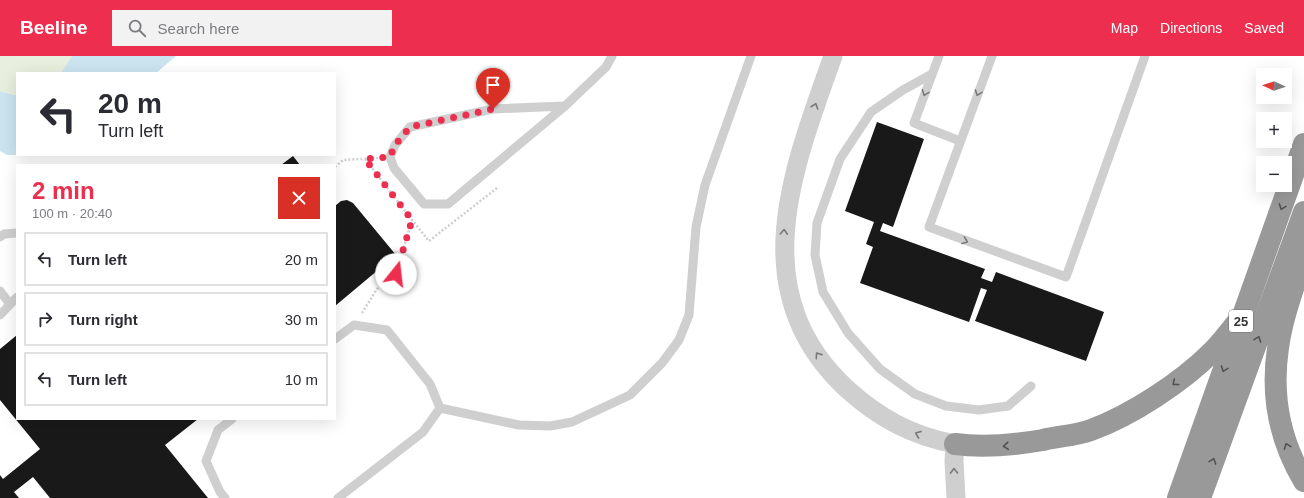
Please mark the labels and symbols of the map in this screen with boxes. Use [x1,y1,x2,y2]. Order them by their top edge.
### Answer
pin [476,68,510,109]
north arrow [1256,68,1292,104]
one-way arrow [922,89,930,96]
one-way arrow [975,89,983,96]
one-way arrow [811,102,819,109]
one-way arrow [1278,204,1286,211]
one-way arrow [780,228,789,235]
one-way arrow [961,236,968,244]
position arrow [375,253,417,295]
road number: 25 [1229,310,1253,332]
one-way arrow [1253,336,1261,343]
one-way arrow [816,352,823,359]
one-way arrow [1220,366,1229,373]
one-way arrow [1172,378,1179,385]
one-way arrow [914,431,921,439]
one-way arrow [1003,441,1009,450]
one-way arrow [1283,442,1292,449]
one-way arrow [1209,458,1217,465]
one-way arrow [950,468,958,474]

